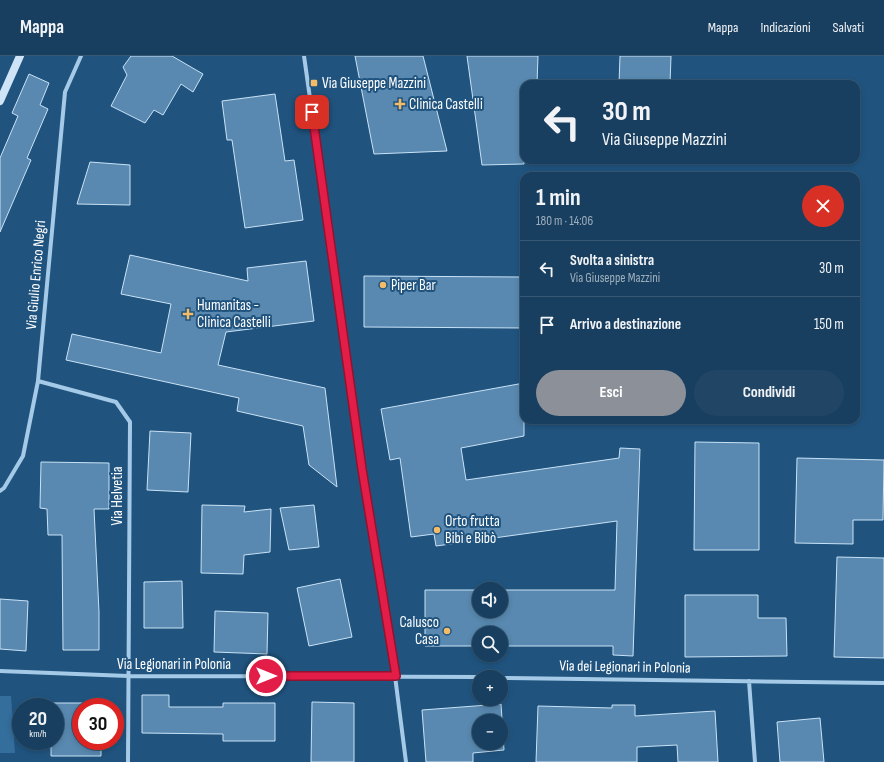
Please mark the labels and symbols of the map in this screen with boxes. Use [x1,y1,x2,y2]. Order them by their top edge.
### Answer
place label: Via Giuseppe Mazzini [322,74,426,93]
marker: Via Giuseppe Mazzini [309,78,319,88]
pin [295,95,329,129]
place label: Clinica Castelli [409,95,483,114]
marker: Clinica Castelli [394,98,406,110]
street label: Via Giulio Enrico Negri [22,219,50,331]
place label: Piper Bar [391,276,437,295]
marker: Piper Bar [378,280,388,290]
place label: Humanitas - Clinica Castelli [197,296,271,332]
marker: Humanitas - Clinica Castelli [182,308,194,320]
street label: Via Helvetia [108,466,127,525]
place label: Orto frutta Bibì e Bibò [445,512,500,548]
marker: Orto frutta Bibì e Bibò [432,525,442,535]
place label: Calusco Casa [400,613,439,649]
marker: Calusco Casa [442,626,452,636]
street label: Via Legionari in Polonia [117,655,231,674]
position arrow [245,655,287,697]
street label: Via dei Legionari in Polonia [559,656,691,678]
speed limit sign: 30 [72,698,124,750]

